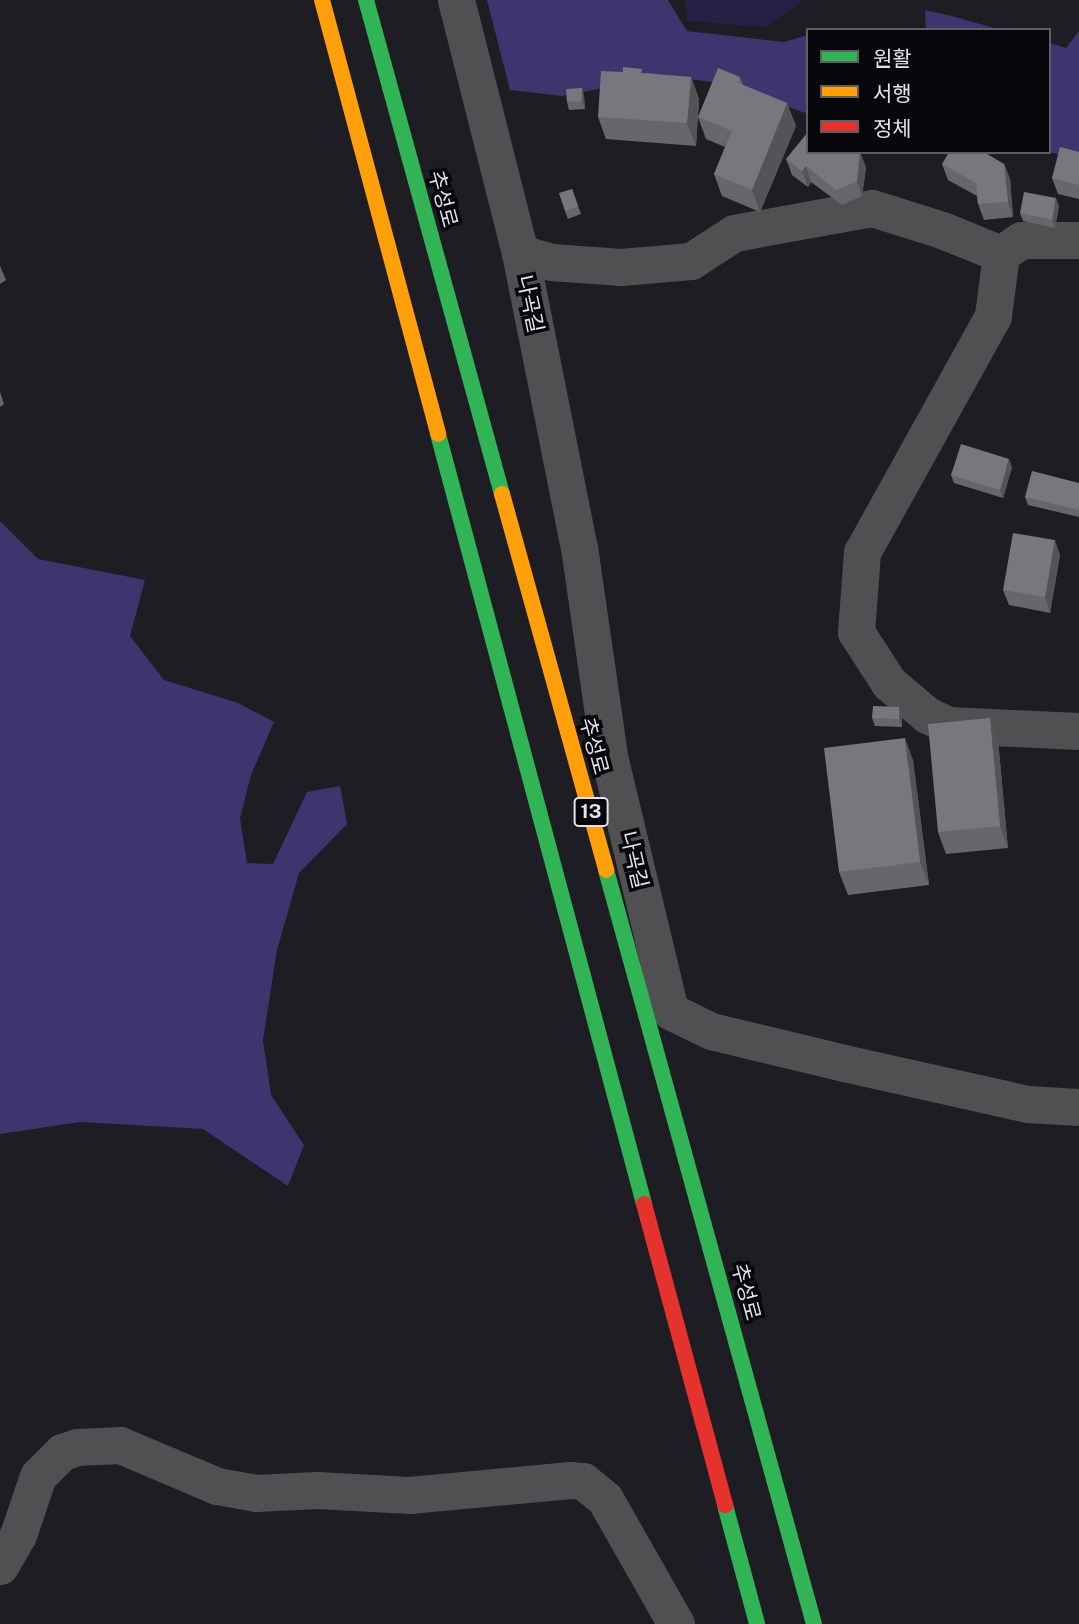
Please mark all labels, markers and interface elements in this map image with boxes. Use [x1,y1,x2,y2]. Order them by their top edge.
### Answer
legend [806,28,1051,154]
text: 원활 [873,46,912,71]
text: 서행 [873,81,912,106]
text: 정체 [873,116,912,141]
street label: 추성로 [423,168,463,230]
street label: 나곡길 [512,273,548,335]
street label: 추성로 [574,715,614,777]
road number: 13 [574,796,608,828]
street label: 나곡길 [615,829,653,891]
street label: 추성로 [726,1261,766,1323]

